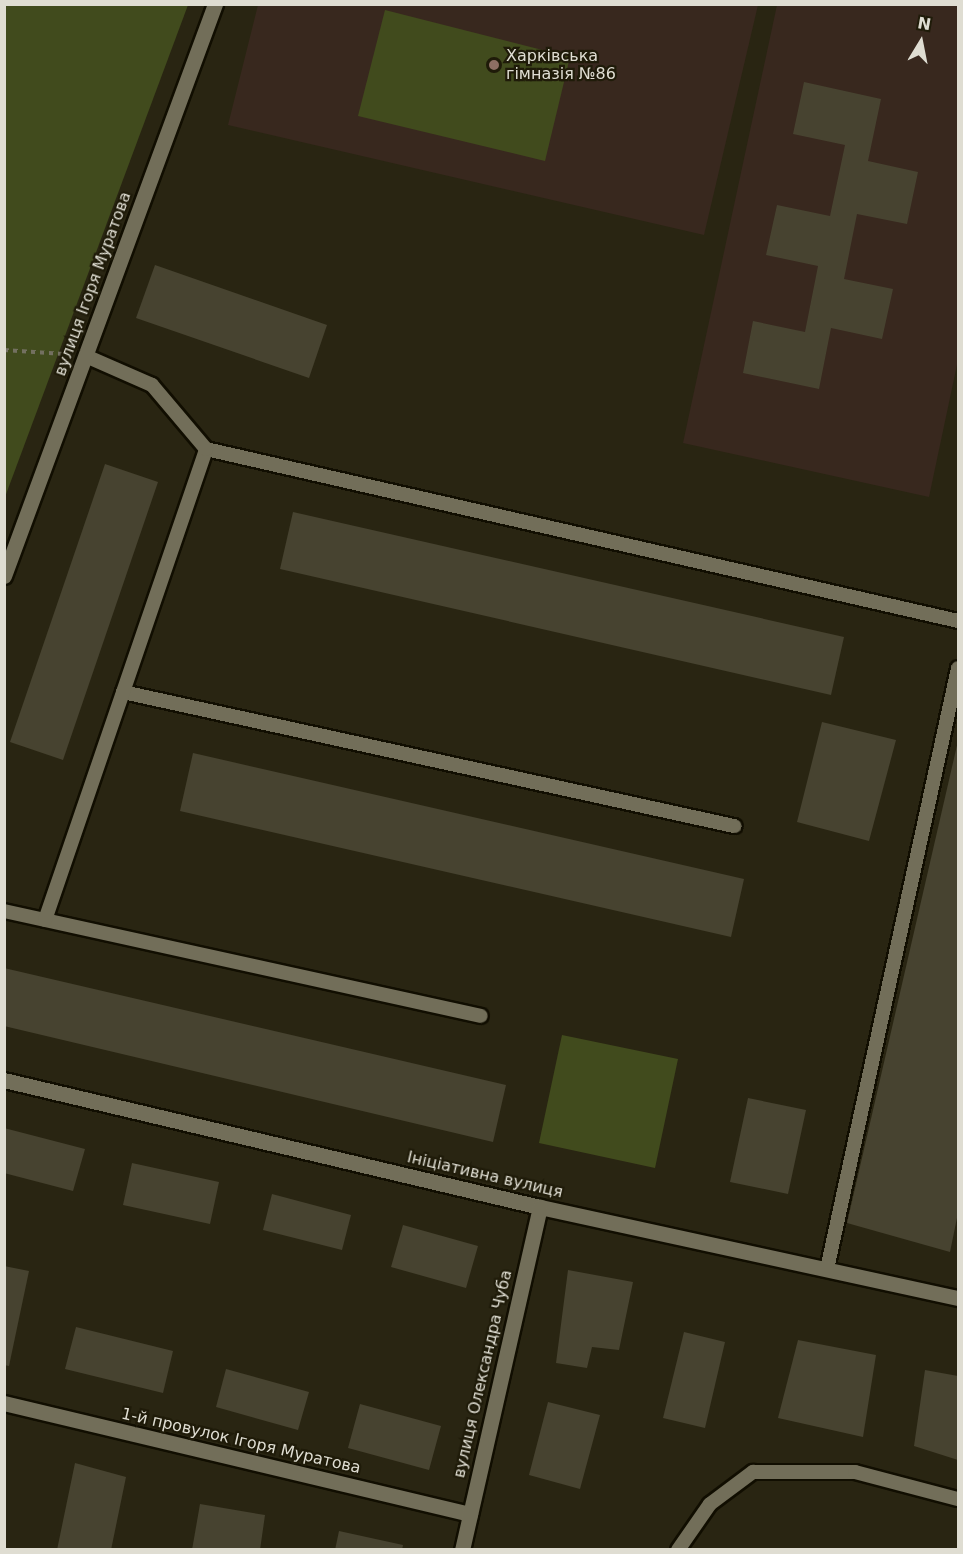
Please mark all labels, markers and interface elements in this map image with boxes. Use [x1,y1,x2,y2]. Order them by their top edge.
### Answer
north arrow [891,12,951,72]
text: N [916,13,932,34]
place label: Харківська гімназія №86 [506,46,616,84]
marker: Харківська гімназія №86 [487,58,501,72]
street label: вулиця Ігоря Муратова [51,189,135,379]
street label: Ініціативна вулиця [405,1148,565,1202]
street label: вулиця Олександра Чуба [450,1268,516,1480]
street label: 1-й провулок Ігоря Муратова [120,1404,362,1478]

